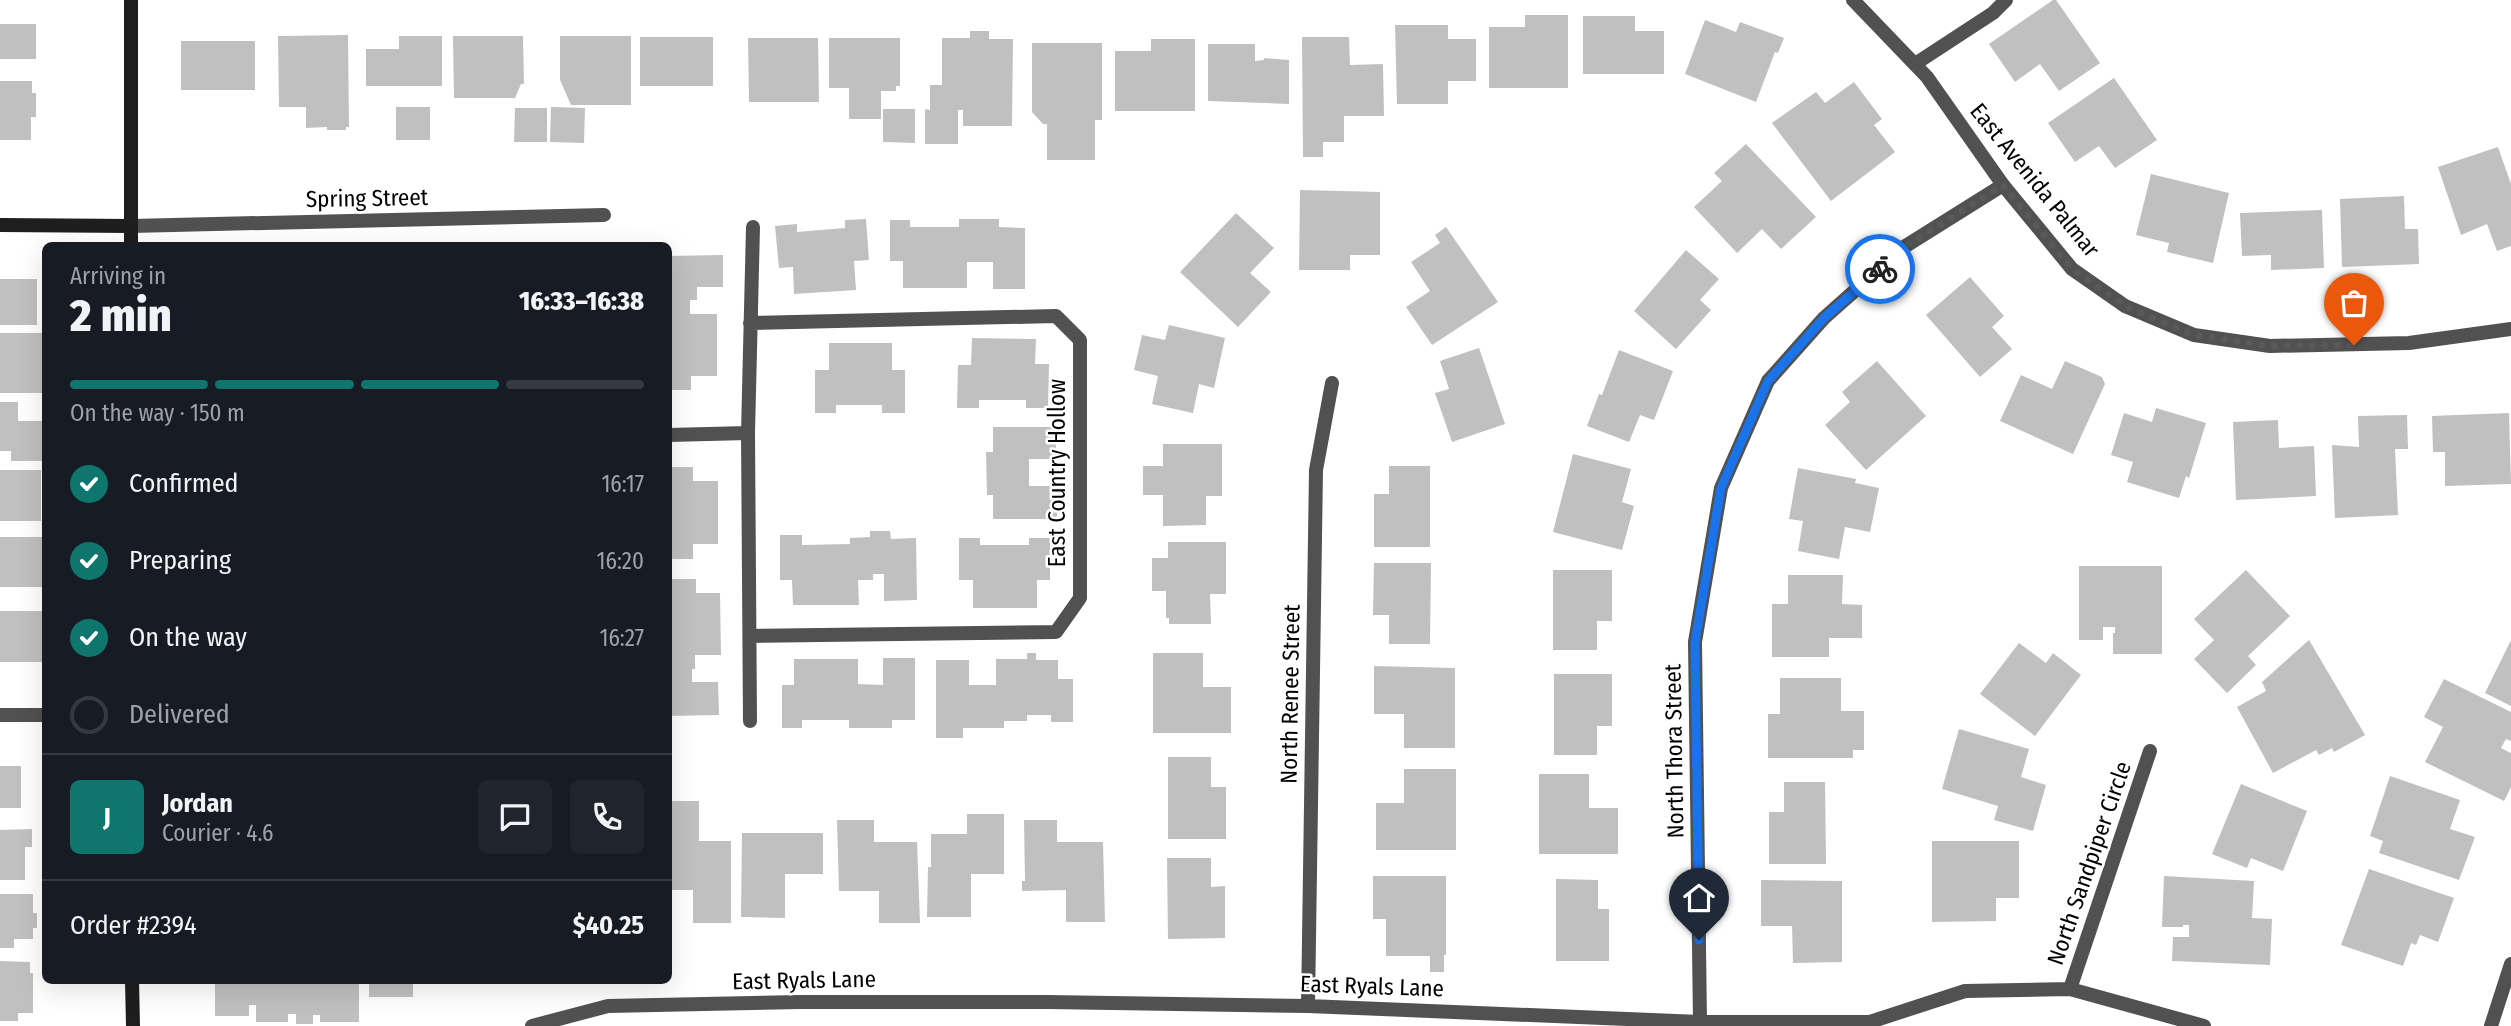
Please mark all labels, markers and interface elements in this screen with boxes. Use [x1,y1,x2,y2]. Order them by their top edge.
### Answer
street label: East Avenida Palmar [1964,97,2106,263]
street label: Spring Street [306,183,429,213]
courier [1845,234,1915,304]
icon: bike [1861,250,1899,288]
text: Arriving in [70,262,166,290]
pin [2324,273,2384,345]
icon: bag [2335,284,2373,322]
text: 16:33–16:38 [519,286,644,317]
text: 2 min [70,288,172,343]
street label: East Country Hollow [1043,379,1071,567]
text: On the way · 150 m [70,399,245,427]
icon: check [70,465,108,503]
text: Confirmed [129,468,239,499]
text: 16:17 [601,470,644,498]
icon: check [70,542,108,580]
text: Preparing [129,545,231,576]
text: 16:20 [597,547,644,575]
street label: North Renee Street [1274,604,1306,784]
icon: check [70,619,108,657]
text: On the way [129,622,247,653]
text: 16:27 [599,624,644,652]
street label: North Thora Street [1658,663,1690,839]
text: Delivered [129,699,230,730]
street label: North Sandpiper Circle [2041,758,2137,968]
button: chat [478,780,552,854]
button: phone [570,780,644,854]
text: Jordan [162,788,233,819]
text: J [103,802,111,833]
text: Courier · 4.6 [162,819,273,847]
pin [1669,868,1729,940]
icon: home [1680,879,1718,917]
text: Order #2394 [70,910,197,941]
text: $40.25 [573,910,644,941]
street label: East Ryals Lane [732,965,876,995]
street label: East Ryals Lane [1300,969,1444,1003]

